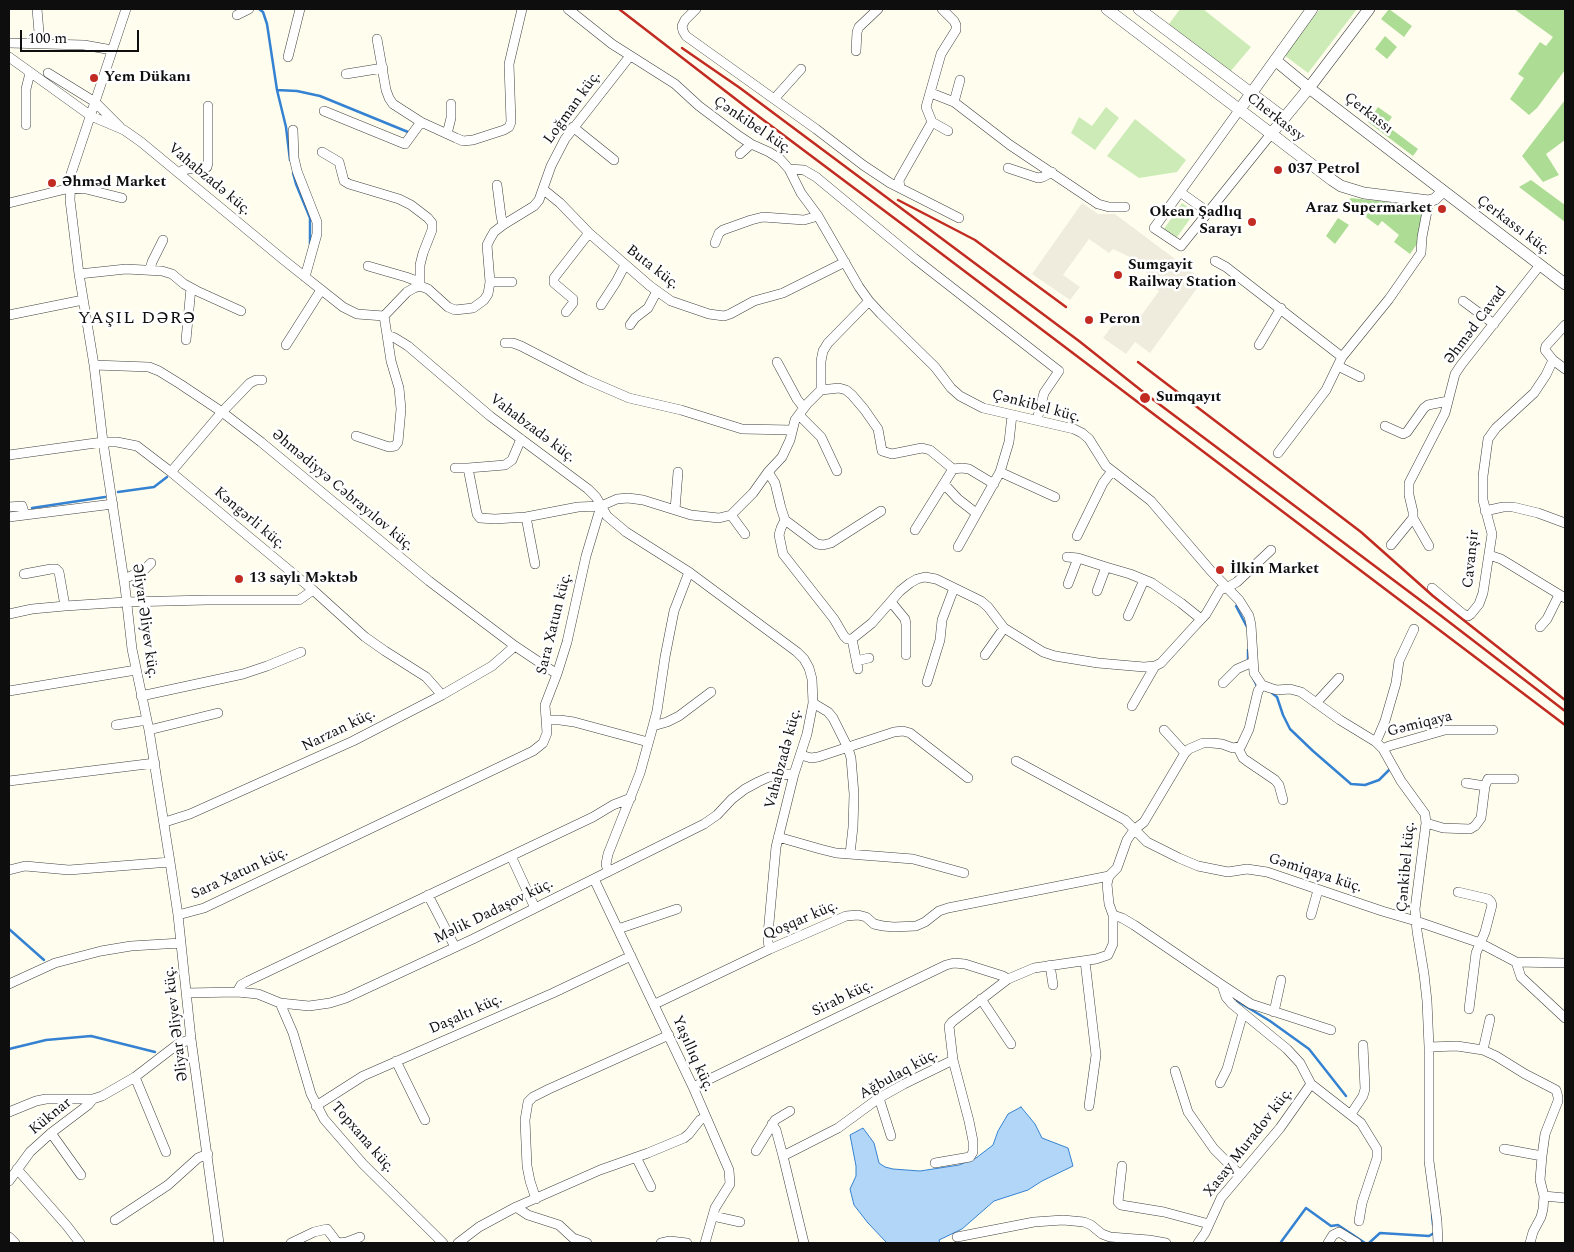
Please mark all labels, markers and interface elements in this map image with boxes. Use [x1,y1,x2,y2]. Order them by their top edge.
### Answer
scale bar [22,20,141,52]
text: 100 m [28,27,67,50]
street label: Loğman küç. [541,68,605,148]
place label: Yem Dükanı [104,69,191,87]
marker: Yem Dükanı [88,72,100,84]
street label: Çerkassı [1340,89,1396,139]
street label: Cherkassy [1243,90,1307,146]
street label: Çənkibel küç. [709,93,795,159]
street label: Vahabzadə küç. [164,140,254,220]
place label: 037 Petrol [1288,161,1360,179]
marker: 037 Petrol [1272,164,1284,176]
place label: Əhməd Market [62,174,166,192]
marker: Əhməd Market [46,177,58,189]
street label: Çerkassı küç. [1472,192,1554,260]
place label: Araz Supermarket [1305,200,1432,218]
marker: Araz Supermarket [1436,203,1448,215]
place label: Okean Şadlıq Sarayı [1149,204,1242,239]
marker: Okean Şadlıq Sarayı [1246,216,1258,228]
street label: Buta küç. [622,242,682,294]
place label: Sumgayit Railway Station [1128,257,1236,292]
marker: Sumgayit Railway Station [1112,269,1124,281]
street label: Əhməd Cavad [1441,284,1511,368]
district label: YAŞIL DƏRƏ [77,308,197,330]
place label: Peron [1099,311,1140,329]
marker: Peron [1083,314,1095,326]
street label: Çənkibel küç. [990,387,1082,427]
place label: Sumqayıt [1156,389,1221,407]
street label: Vahabzadə küç. [485,391,579,467]
marker: Sumqayıt [1138,391,1152,405]
street label: Əhmədiyyə Cəbrayılov küç. [267,426,417,556]
street label: Kəngərli küç. [210,484,288,554]
street label: Cavanşir [1460,529,1484,589]
place label: İlkin Market [1230,561,1319,579]
street label: Əliyar Əliyev küç. [127,562,161,680]
marker: İlkin Market [1214,564,1226,576]
place label: 13 saylı Məktəb [249,570,358,588]
street label: Sara Xatun küç. [534,571,576,677]
marker: 13 saylı Məktəb [233,573,245,585]
street label: Narzan küç. [299,705,379,757]
street label: Vahabzadə küç. [762,707,806,811]
street label: Gəmiqaya [1386,708,1454,742]
street label: Çənkibel küç. [1394,821,1420,913]
street label: Sara Xatun küç. [189,844,291,904]
street label: Gəmiqaya küç. [1266,850,1364,898]
street label: Məlik Dadaşov küç. [431,875,557,949]
street label: Qoşqar küç. [761,897,841,945]
street label: Əliyar Əliyev küç. [161,965,193,1083]
street label: Sirab küç. [810,977,876,1021]
street label: Daşaltı küç. [427,991,505,1039]
street label: Yaşıllıq küç. [667,1013,717,1095]
street label: Ağbulaq küç. [856,1046,942,1104]
street label: Xasay Muradov küç. [1201,1085,1297,1201]
street label: Küknar [26,1095,76,1139]
street label: Topxana küç. [326,1099,398,1177]

